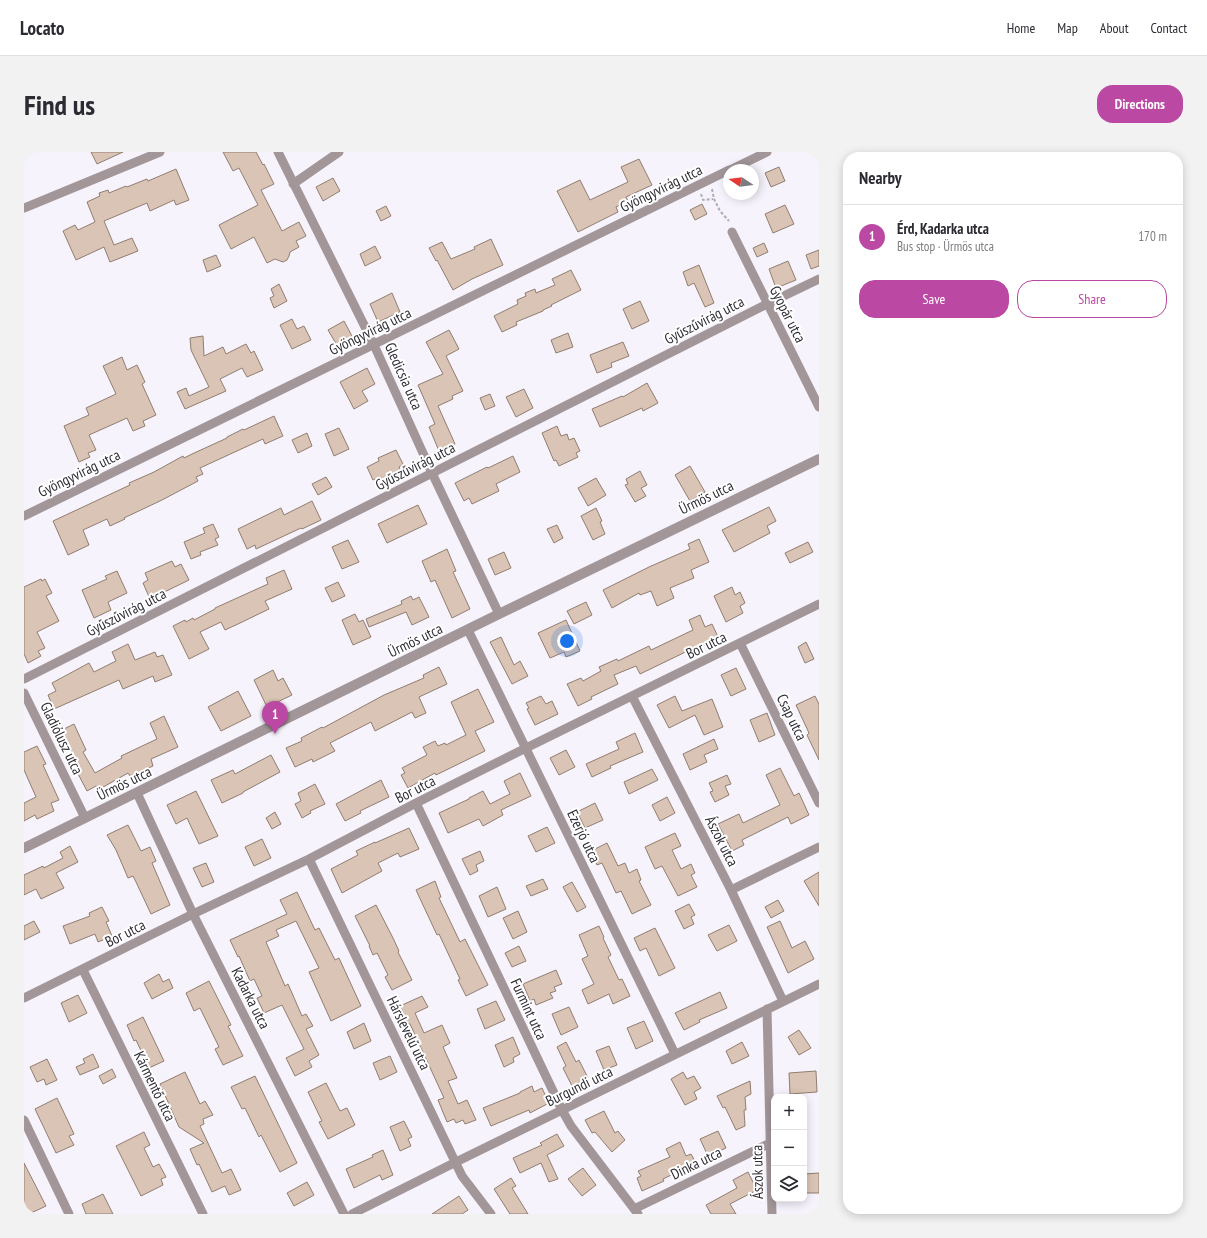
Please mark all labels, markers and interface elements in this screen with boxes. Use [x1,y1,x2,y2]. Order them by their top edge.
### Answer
text: Locato [20,16,65,40]
text: Home [1007,19,1035,37]
text: Map [1057,19,1078,37]
text: About [1100,19,1129,37]
text: Contact [1151,19,1187,37]
button: Directions [1097,85,1183,123]
text: Find us [24,86,95,123]
street label: Gyöngyvirág utca [617,160,705,216]
north arrow [723,164,759,200]
text: Nearby [859,167,902,189]
text: Érd, Kadarka utca [897,219,989,238]
text: 1 [869,228,875,245]
text: 170 m [1138,228,1167,245]
text: Bus stop · Ürmös utca [897,238,994,255]
button: Save [859,280,1009,318]
button: Share [1017,280,1167,318]
street label: Gyopár utca [766,282,810,346]
street label: Gyűszűvirág utca [661,292,747,348]
street label: Gyöngyvirág utca [326,303,414,359]
street label: Gledicsia utca [381,339,427,413]
street label: Gyűszűvirág utca [372,438,458,494]
street label: Gyöngyvirág utca [35,445,123,501]
street label: Ürmös utca [676,476,736,518]
street label: Gyűszűvirág utca [83,584,169,640]
street label: Ürmös utca [385,619,445,661]
street label: Bor utca [683,627,729,663]
your location [557,631,577,651]
street label: Csap utca [773,691,811,743]
street label: Gladiólusz utca [36,699,88,777]
pin: 1 [262,701,288,734]
street label: Ürmös utca [94,762,154,804]
street label: Bor utca [392,771,438,807]
street label: Ezerjó utca [563,806,605,866]
street label: Ászok utca [701,812,743,870]
street label: Bor utca [102,915,148,951]
street label: Kadarka utca [227,964,275,1032]
street label: Furmint utca [507,975,551,1043]
street label: Hárslevelű utca [383,993,435,1073]
street label: Kármentő utca [130,1048,180,1124]
street label: Burgundi utca [542,1062,616,1110]
map controls [771,1094,807,1202]
button: + [771,1094,807,1130]
button: − [771,1130,807,1166]
street label: Dinka utca [667,1142,725,1184]
street label: Ászok utca [747,1145,767,1199]
button: layers [771,1166,807,1202]

